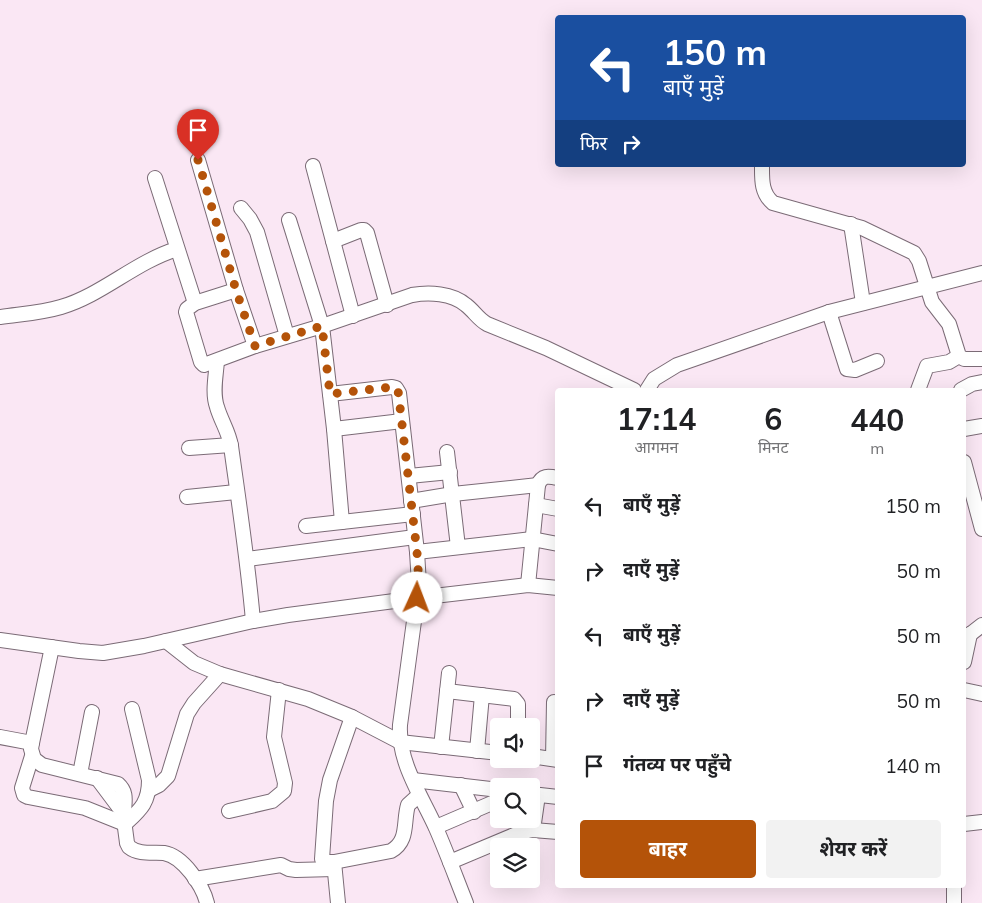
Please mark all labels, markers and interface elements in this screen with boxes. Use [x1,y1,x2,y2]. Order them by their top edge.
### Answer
text: 150 m [663,30,767,74]
icon: left [580,35,645,100]
text: बाएँ मुड़ें [663,73,724,101]
pin [177,109,219,160]
icon: arrive [184,116,212,144]
icon: right [617,130,645,158]
text: फिर [580,131,607,155]
text: 17:14 [617,400,696,438]
text: 6 [764,400,782,438]
text: 440 [850,401,904,439]
text: आगमन [635,437,678,457]
text: मिनट [758,437,789,457]
text: m [870,438,884,458]
icon: left [580,492,608,520]
text: बाएँ मुड़ें [623,492,680,516]
text: 150 m [885,494,941,518]
icon: right [580,557,608,585]
text: दाएँ मुड़ें [623,557,679,581]
text: 50 m [897,559,941,583]
position arrow [390,571,442,623]
icon: left [580,622,608,650]
text: बाएँ मुड़ें [623,622,680,646]
text: 50 m [897,624,941,648]
icon: right [580,687,608,715]
text: दाएँ मुड़ें [623,687,679,711]
text: 50 m [897,689,941,713]
map controls [490,718,540,888]
button: sound [490,718,540,768]
icon: arrive [580,752,608,780]
text: गंतव्य पर पहुँचे [623,752,731,776]
text: 140 m [885,754,941,778]
button: search [490,778,540,828]
button: बाहर [580,820,756,878]
button: शेयर करें [766,820,941,878]
button: layers [490,838,540,888]

